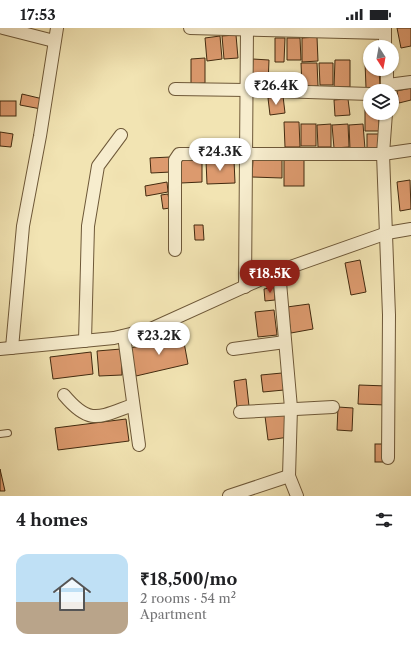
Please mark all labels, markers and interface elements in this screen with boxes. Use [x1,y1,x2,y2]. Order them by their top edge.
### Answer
text: 17:53 [20,5,56,24]
north arrow [363,40,399,76]
map controls [363,40,399,120]
pin: ₹26.4K [243,72,309,106]
text: ₹26.4K [254,77,298,93]
button: layers [363,84,399,120]
pin: ₹24.3K [187,138,253,172]
text: ₹24.3K [198,143,242,159]
pin: ₹18.5K [237,260,303,294]
text: ₹18.5K [249,265,291,281]
pin: ₹23.2K [126,322,192,356]
text: ₹23.2K [137,327,181,343]
icon: filters [373,509,395,531]
text: 4 homes [16,510,88,530]
text: ₹18,500/mo [140,569,237,589]
icon: home [48,570,96,618]
text: 2 rooms · 54 m² [140,590,236,606]
text: Apartment [140,606,207,622]

